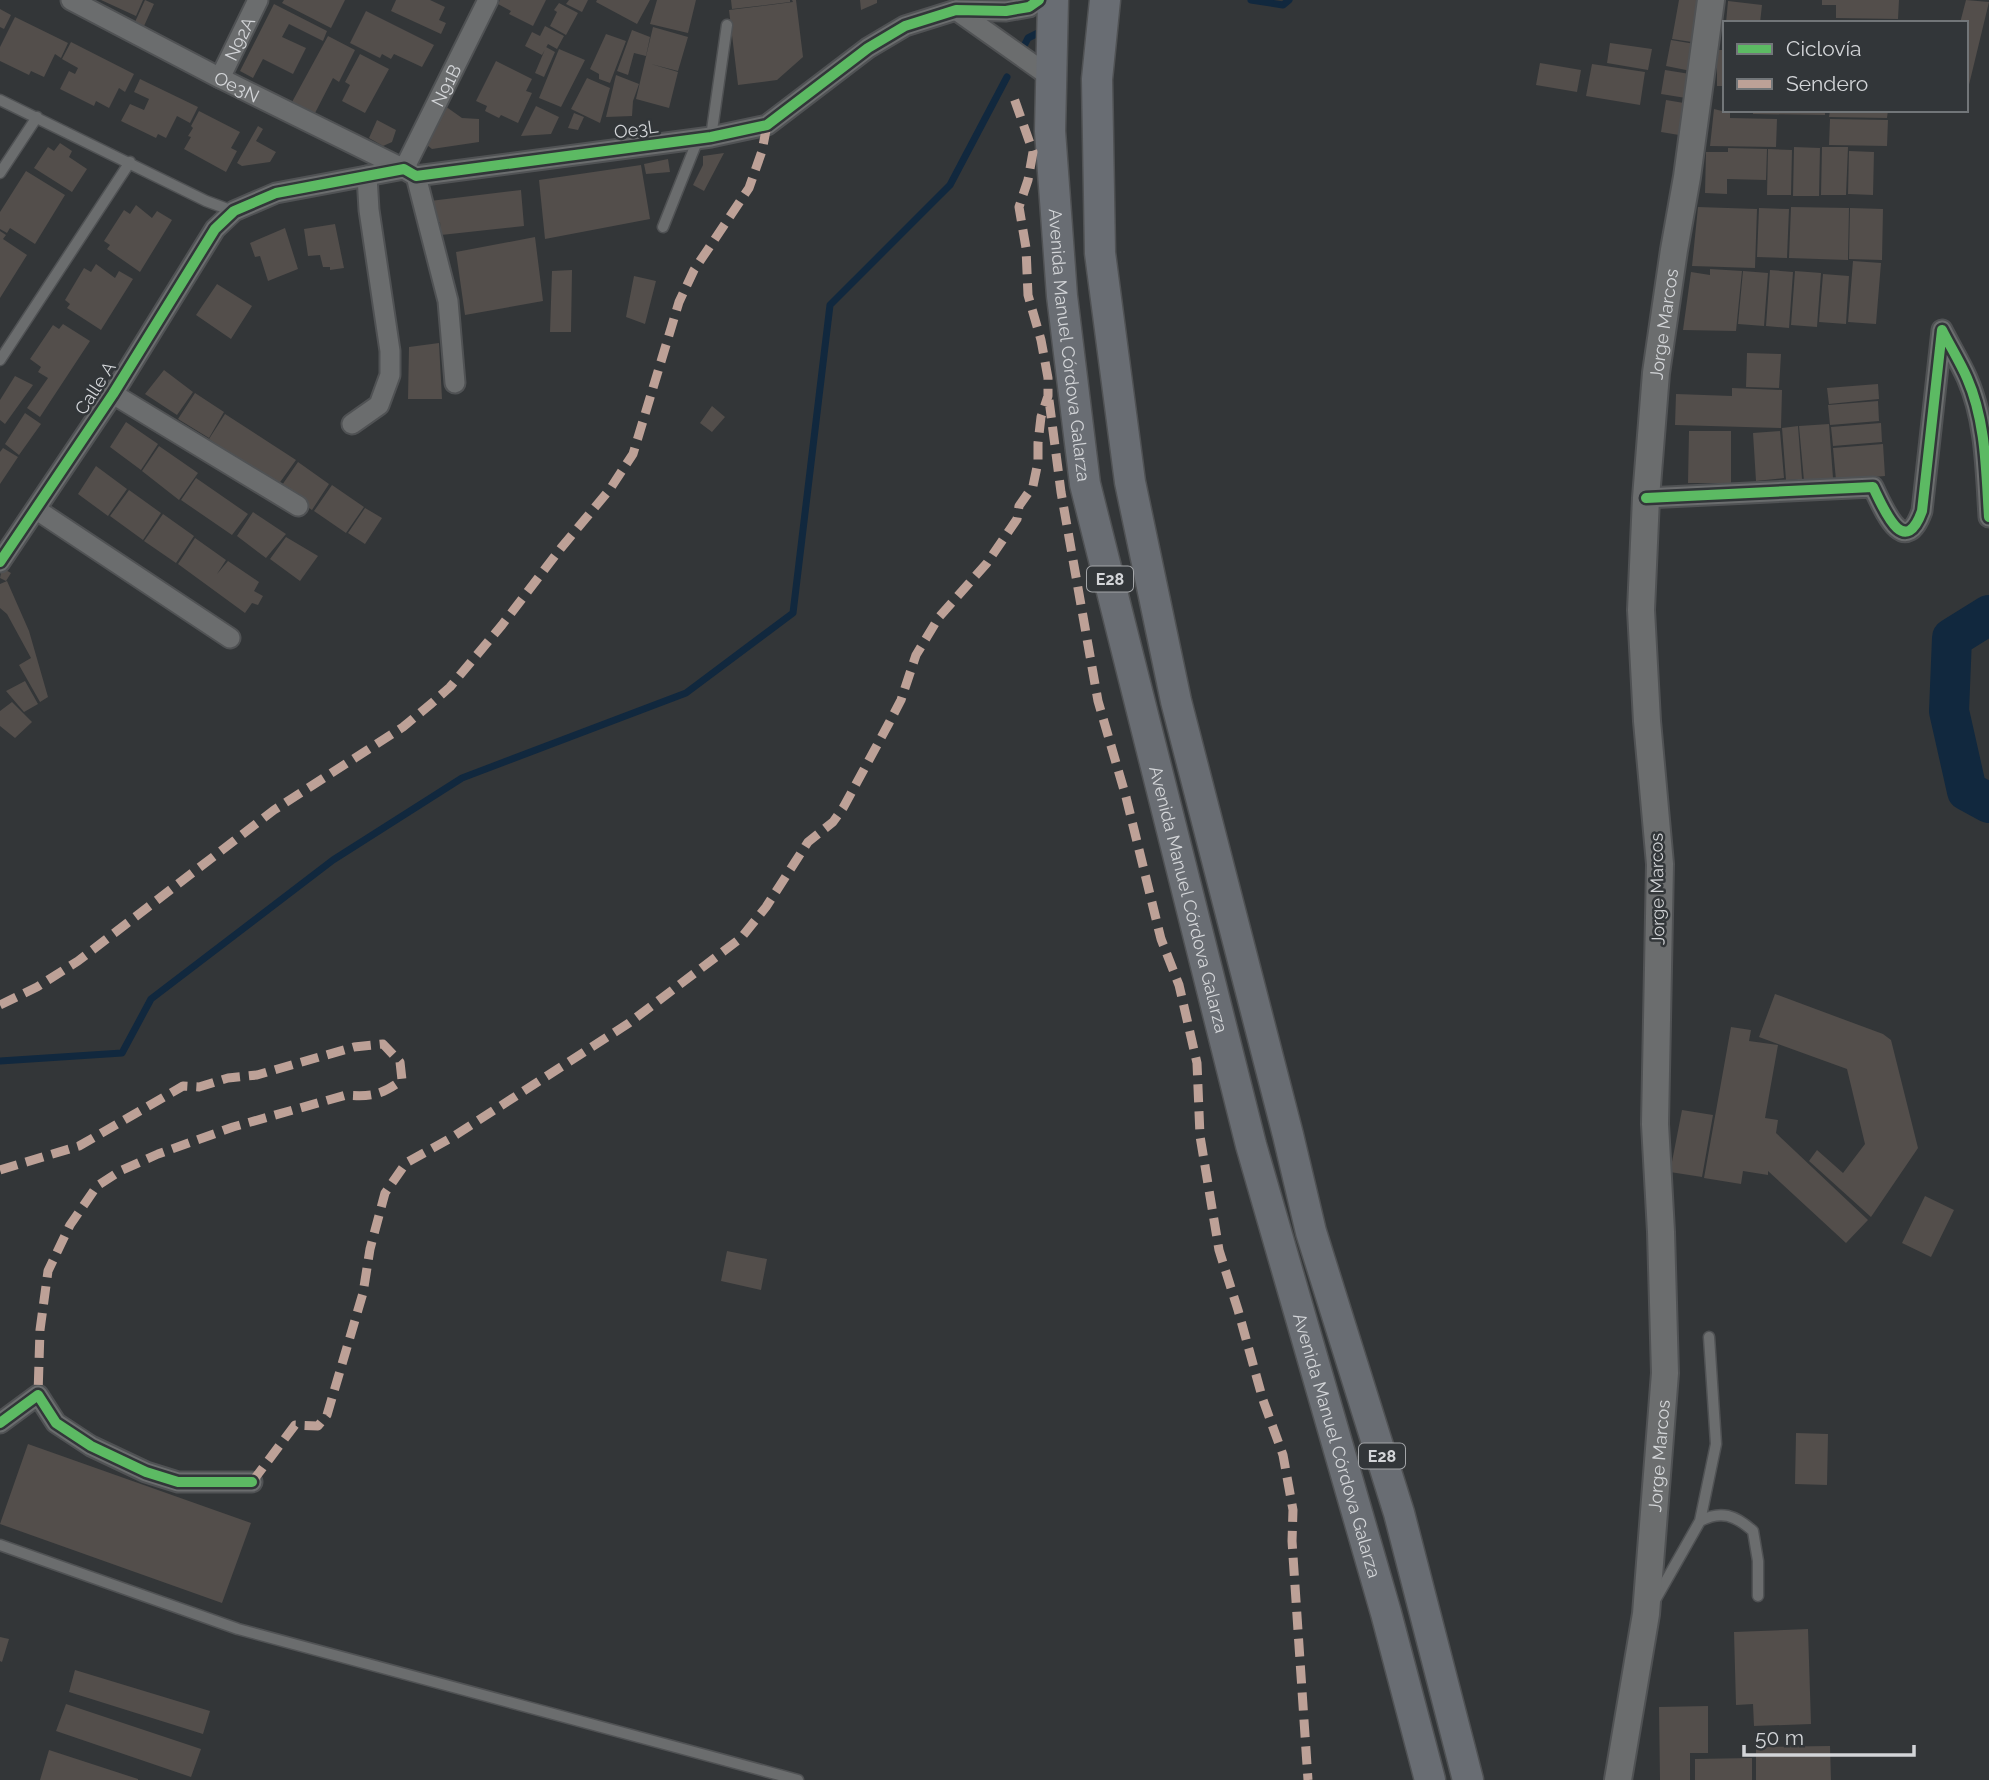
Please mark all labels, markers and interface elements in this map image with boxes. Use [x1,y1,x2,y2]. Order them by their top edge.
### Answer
street label: N92A [220,13,259,64]
legend [1723,21,1968,112]
text: Ciclovía [1786,36,1862,61]
street label: N91B [426,61,465,110]
street label: Oe3N [211,66,263,106]
text: Sendero [1786,71,1868,96]
street label: Oe3L [613,115,660,142]
street label: Avenida Manuel Córdova Galarza [1045,208,1095,483]
street label: Jorge Marcos [1645,267,1682,381]
street label: Calle A [70,358,120,418]
road number: E28 [1087,566,1133,592]
street label: Avenida Manuel Córdova Galarza [1146,763,1233,1035]
street label: Jorge Marcos [1646,832,1668,945]
street label: Avenida Manuel Córdova Galarza [1289,1310,1386,1580]
street label: Jorge Marcos [1644,1399,1673,1513]
road number: E28 [1359,1444,1405,1468]
scale bar [1744,1714,1914,1758]
text: 50 m [1755,1725,1804,1750]

